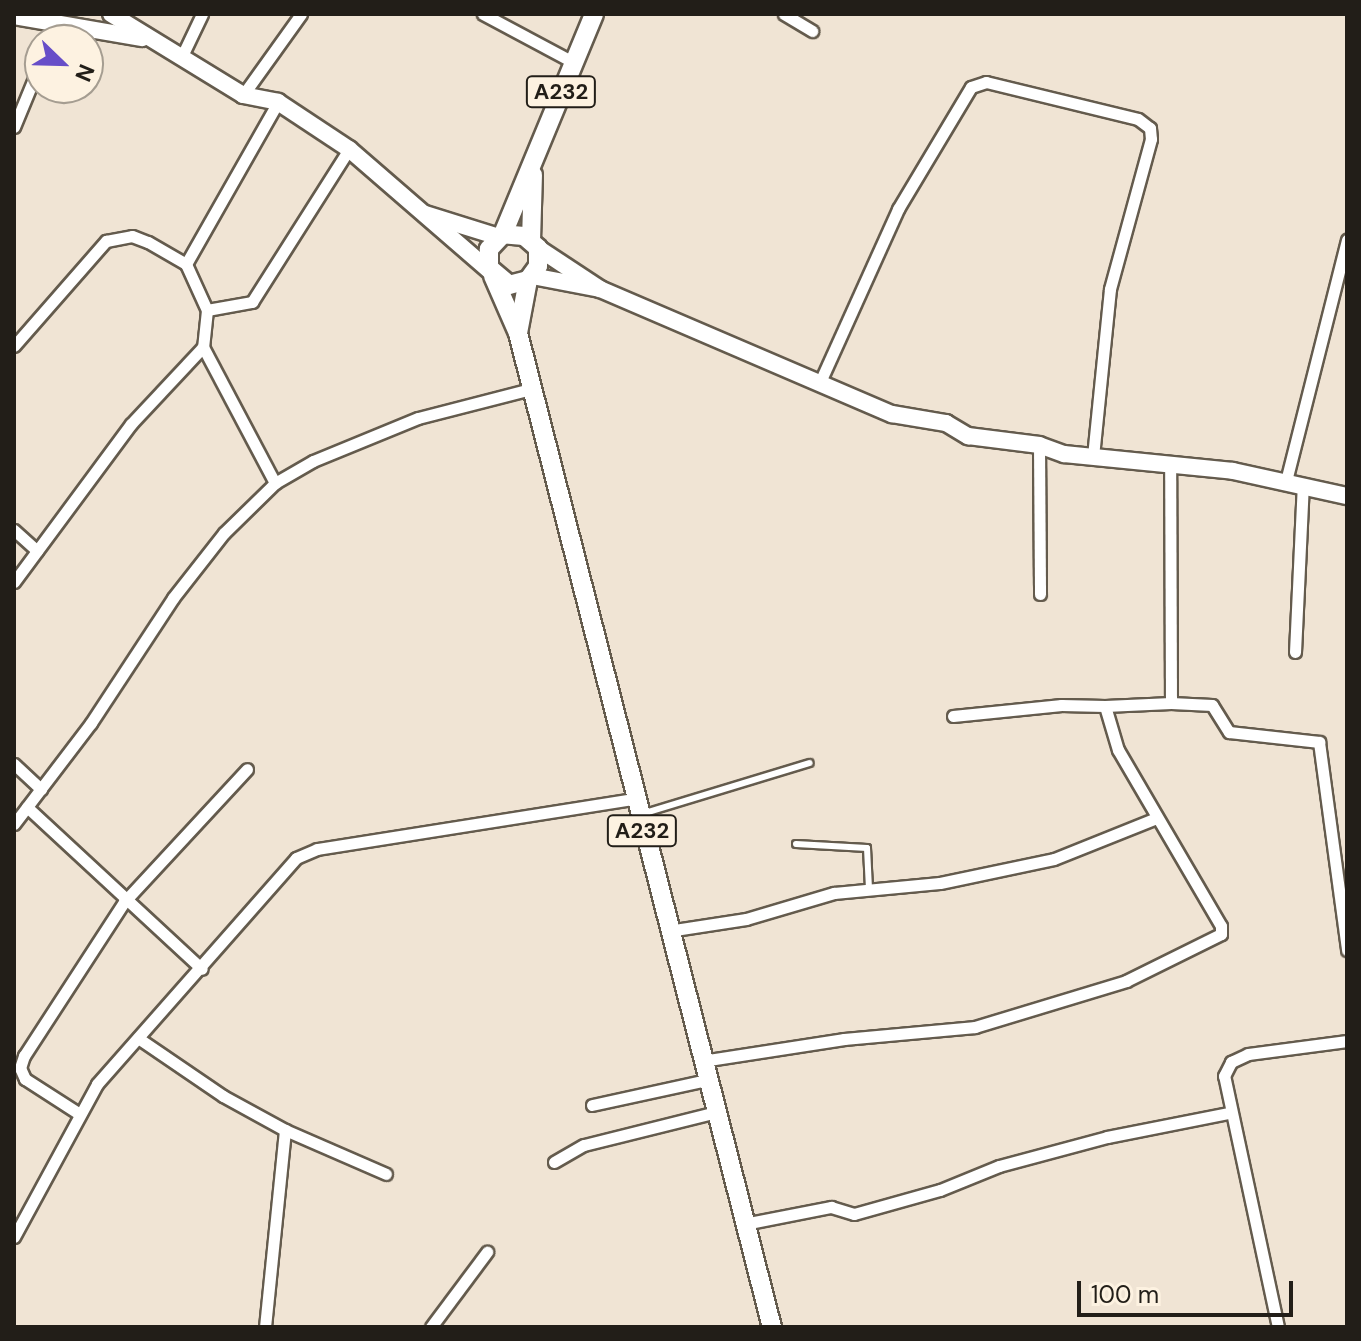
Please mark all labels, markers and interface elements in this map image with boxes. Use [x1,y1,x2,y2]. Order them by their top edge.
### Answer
north arrow [24,24,104,104]
text: N [68,60,101,86]
road number: A232 [525,74,597,110]
road number: A232 [606,813,678,849]
scale bar [1081,1265,1297,1315]
text: 100 m [1091,1279,1159,1310]

